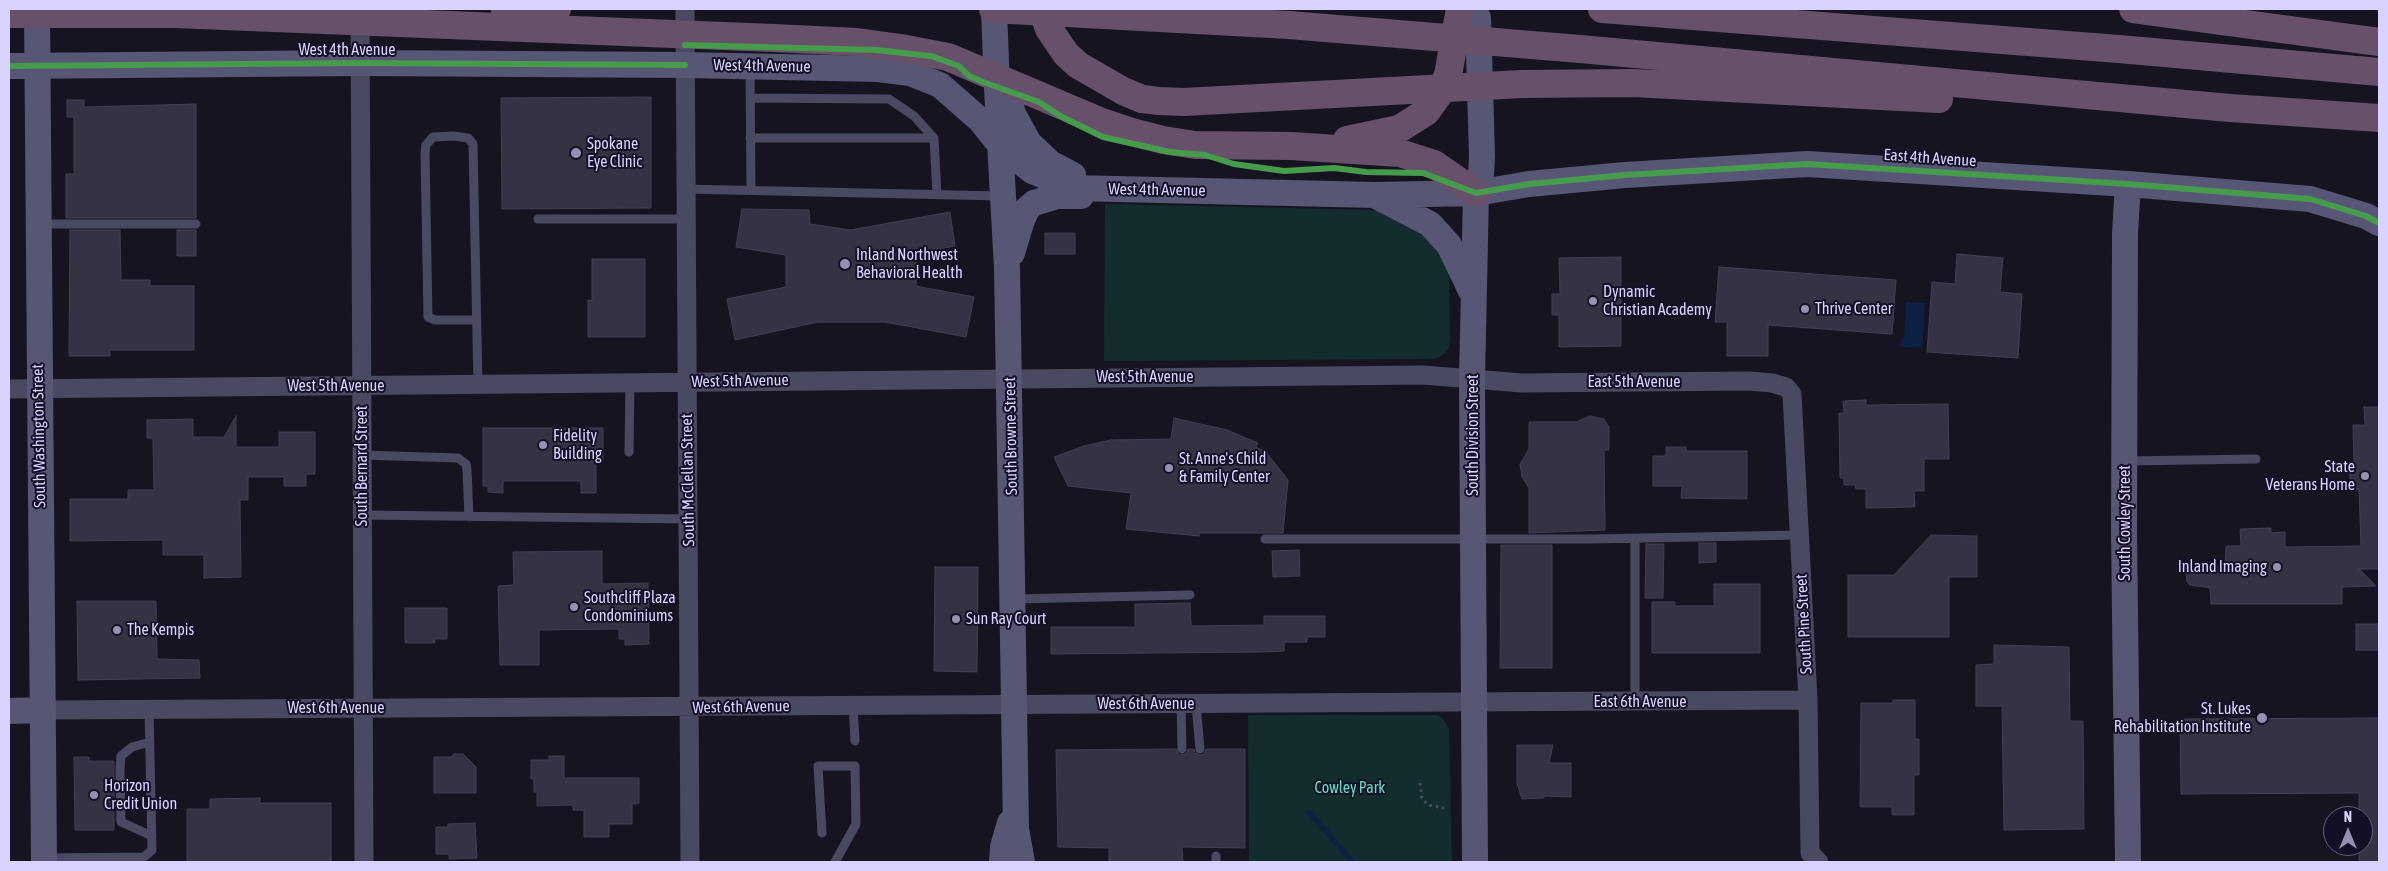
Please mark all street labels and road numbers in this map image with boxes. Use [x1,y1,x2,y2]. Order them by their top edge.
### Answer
street label: West 4th Avenue [298,40,396,60]
street label: West 4th Avenue [713,56,811,76]
street label: East 4th Avenue [1883,145,1977,171]
street label: West 4th Avenue [1108,180,1206,200]
street label: South Washington Street [28,364,50,508]
street label: West 5th Avenue [1096,367,1194,387]
street label: West 5th Avenue [691,371,789,391]
street label: East 5th Avenue [1587,372,1681,392]
street label: South Division Street [1463,374,1483,496]
street label: West 5th Avenue [287,376,385,396]
street label: South Browne Street [1000,377,1022,495]
street label: South Bernard Street [352,406,372,526]
street label: South McClellan Street [677,413,699,547]
street label: South Cowley Street [2115,465,2135,581]
street label: South Pine Street [1792,574,1816,674]
street label: East 6th Avenue [1593,692,1687,712]
street label: West 6th Avenue [1097,694,1195,714]
street label: West 6th Avenue [692,697,790,717]
street label: West 6th Avenue [287,698,385,718]

